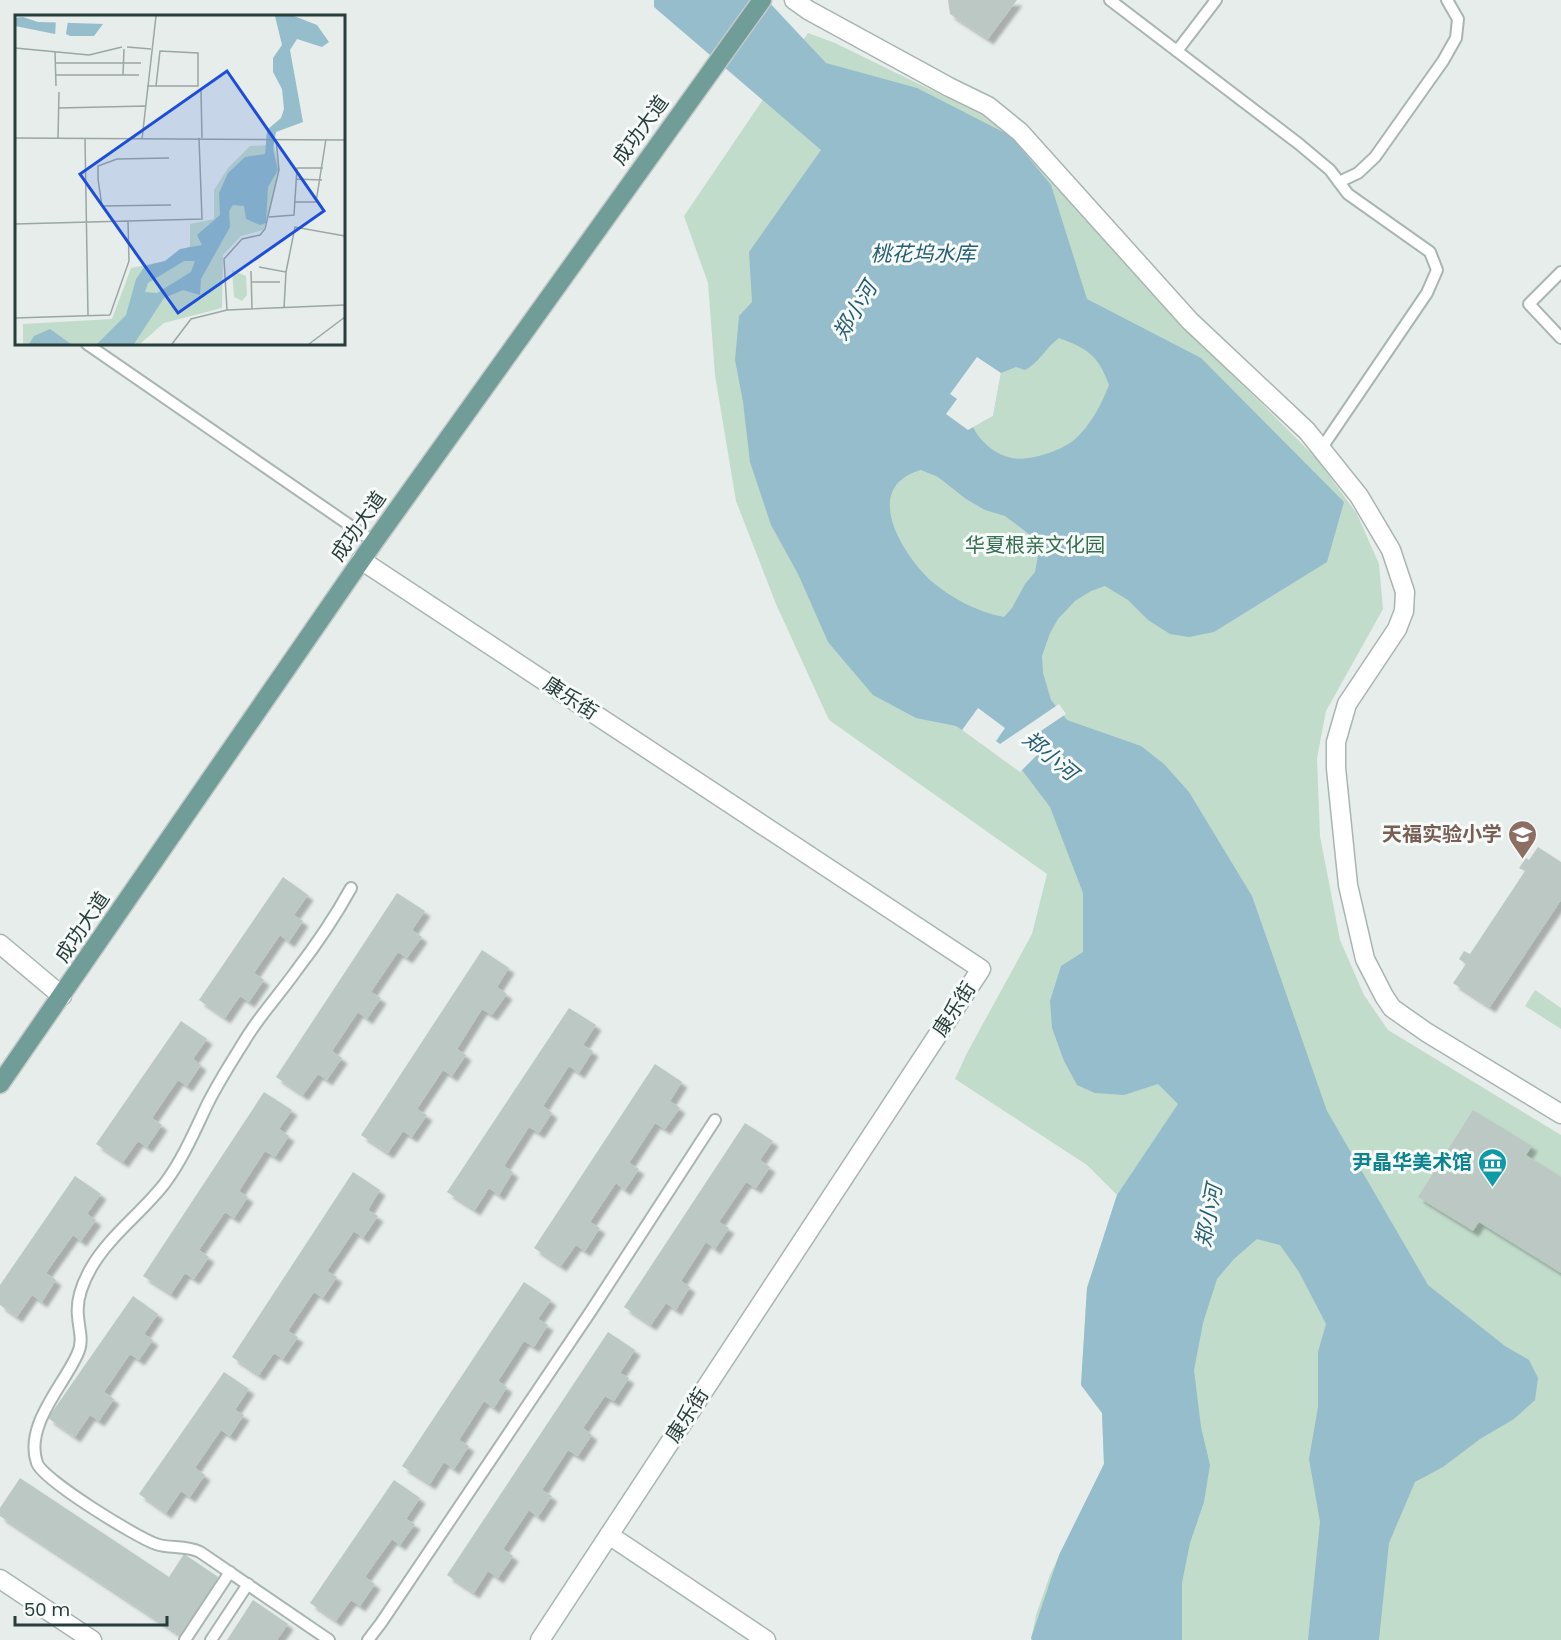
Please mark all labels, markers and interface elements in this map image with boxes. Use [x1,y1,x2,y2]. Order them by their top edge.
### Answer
inset map [15,15,345,345]
street label: 成功大道 [605,89,675,171]
water label: 桃花坞水库 [871,239,978,268]
water label: 郑小河 [826,273,885,345]
street label: 成功大道 [324,485,392,567]
park label: 华夏根亲文化园 [965,531,1105,559]
street label: 康乐街 [538,670,604,726]
water label: 郑小河 [1017,724,1087,790]
school or university icon: 天福实验小学 [1507,818,1539,860]
place label: 天福实验小学 [1382,820,1502,848]
street label: 成功大道 [48,886,116,968]
street label: 康乐街 [926,976,982,1042]
museum icon: 尹晶华美术馆 [1477,1146,1509,1188]
place label: 尹晶华美术馆 [1352,1148,1472,1176]
water label: 郑小河 [1188,1178,1230,1250]
street label: 康乐街 [659,1382,715,1448]
scale bar [15,1589,166,1627]
text: 50 m [24,1597,70,1622]

